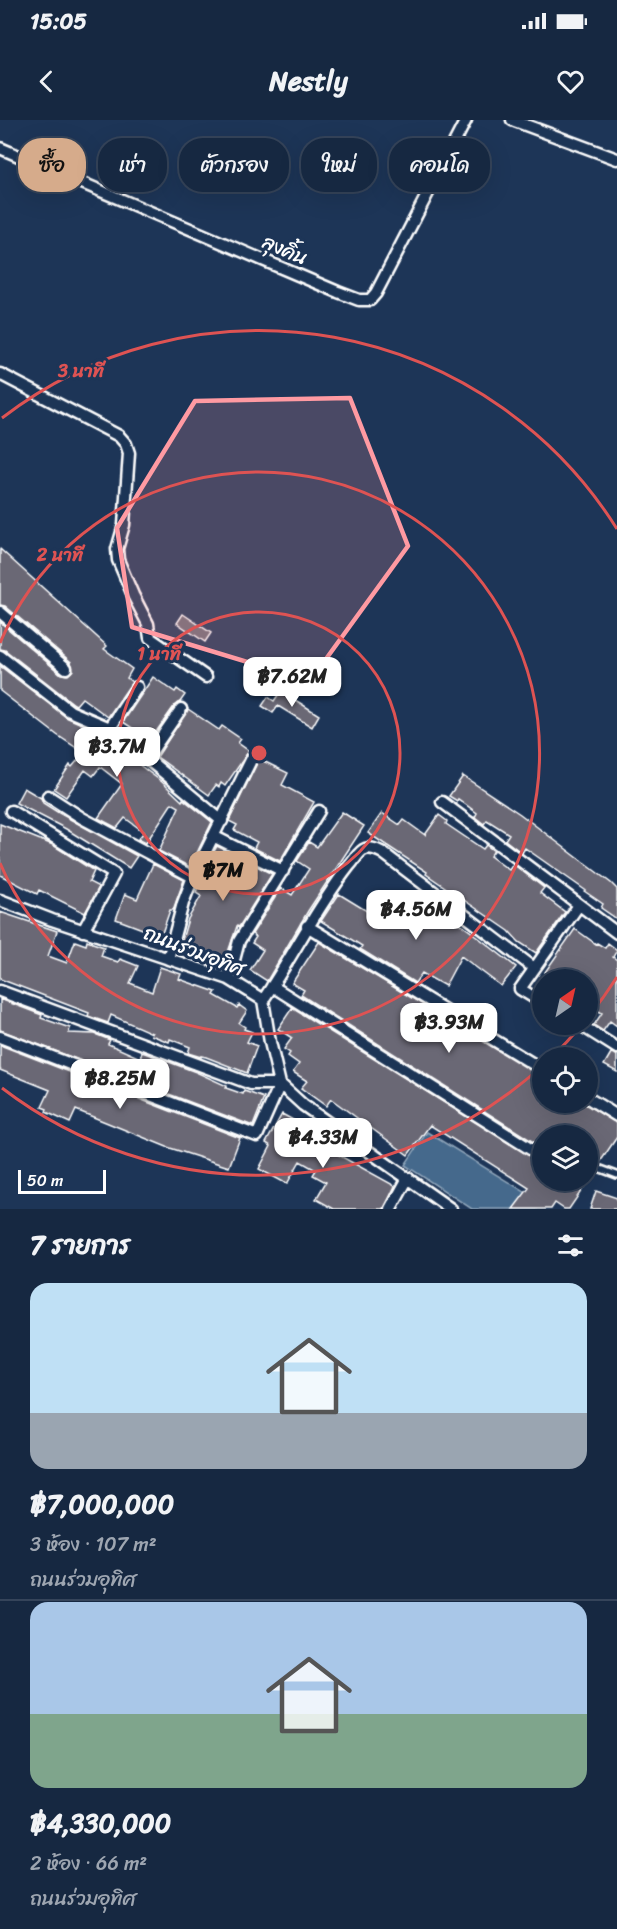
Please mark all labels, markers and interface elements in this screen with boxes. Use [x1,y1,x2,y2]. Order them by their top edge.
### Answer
text: 15:05 [30,2,87,41]
text: Nestly [269,57,348,105]
icon: back [30,65,63,98]
icon: heart [554,65,587,98]
chip: ซื้อ [18,138,86,192]
chip: เช่า [98,138,167,192]
chip: ตัวกรอง [179,138,289,192]
chip: ใหม่ [301,138,377,192]
chip: คอนโด [389,138,490,192]
street label: ลุงคิ้น [257,225,313,275]
text: 3 นาที [57,355,107,387]
text: 2 นาที [36,539,86,571]
text: 1 นาที [137,638,184,670]
pin: ฿7.62M [243,657,341,708]
text: ฿7.62M [257,659,327,694]
pin: ฿3.7M [75,727,159,778]
text: ฿3.7M [88,729,146,764]
centre of rings [249,743,269,763]
pin: ฿7M [194,851,252,902]
text: ฿7M [203,853,243,888]
pin: ฿4.56M [367,890,465,941]
text: ฿4.56M [380,892,452,927]
street label: ถนนร่วมอุทิศ [138,916,252,987]
north arrow [532,969,598,1035]
map controls [532,969,598,1191]
pin: ฿3.93M [400,1003,498,1054]
text: ฿3.93M [414,1005,484,1040]
button: locate [532,1047,598,1113]
pin: ฿8.25M [71,1059,169,1110]
text: ฿8.25M [85,1061,156,1096]
pin: ฿4.33M [274,1118,372,1169]
text: ฿4.33M [288,1120,358,1155]
button: layers [532,1125,598,1191]
text: 50 m [27,1166,63,1195]
scale bar [18,1167,106,1194]
text: 7 รายการ [30,1222,130,1268]
icon: filters [554,1229,587,1262]
icon: home [255,1322,363,1430]
text: ฿7,000,000 [30,1481,174,1527]
text: 3 ห้อง · 107 m² [30,1527,157,1562]
text: ถนนร่วมอุทิศ [30,1562,136,1597]
icon: home [255,1641,363,1749]
text: ฿4,330,000 [30,1800,171,1846]
text: 2 ห้อง · 66 m² [30,1846,147,1881]
text: ถนนร่วมอุทิศ [30,1881,136,1916]

